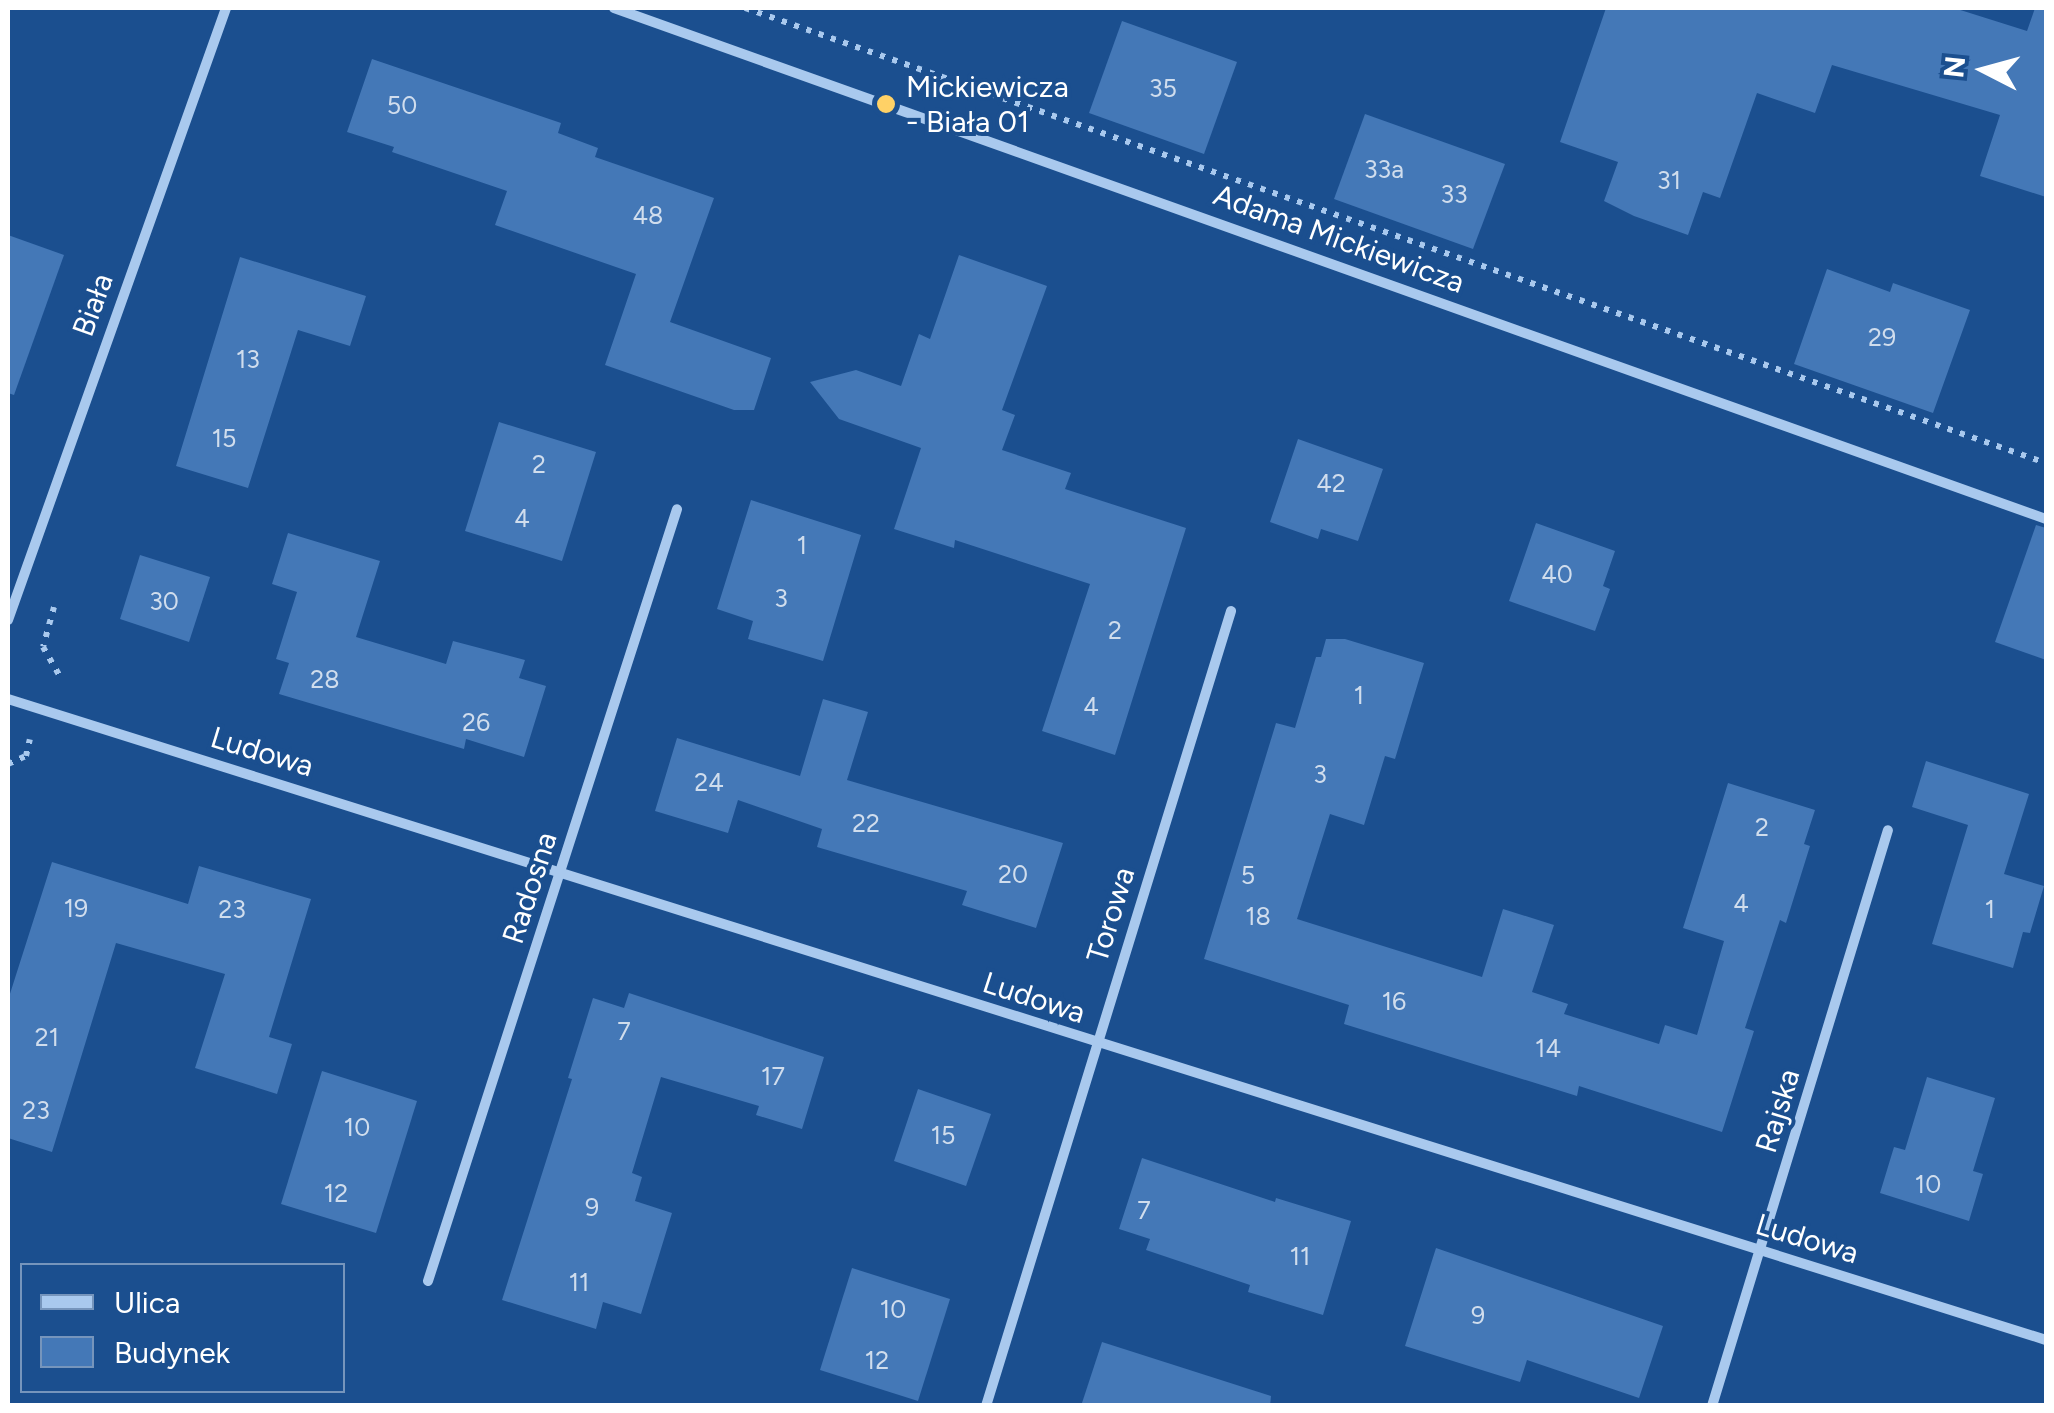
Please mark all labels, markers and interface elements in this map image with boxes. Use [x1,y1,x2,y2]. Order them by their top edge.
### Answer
north arrow [1934,20,2034,120]
text: N [1936,54,1972,79]
place label: Mickiewicza - Biała 01 [906,69,1069,140]
house number: 35 [1149,73,1177,103]
house number: 50 [387,90,417,120]
marker: Mickiewicza - Biała 01 [875,93,897,115]
house number: 33a [1364,154,1404,184]
house number: 31 [1657,165,1681,195]
street label: Adama Mickiewicza [1209,177,1469,301]
house number: 33 [1440,179,1468,209]
house number: 48 [633,200,663,230]
street label: Biała [65,269,121,341]
house number: 29 [1868,322,1896,352]
house number: 13 [236,344,260,374]
house number: 15 [212,423,236,453]
house number: 2 [532,449,546,479]
house number: 42 [1316,468,1346,498]
house number: 4 [514,503,530,533]
house number: 1 [797,530,807,560]
house number: 40 [1541,559,1573,589]
house number: 3 [774,583,788,613]
house number: 30 [149,586,179,616]
house number: 2 [1108,615,1122,645]
house number: 28 [310,664,340,694]
house number: 1 [1354,680,1364,710]
house number: 4 [1083,691,1099,721]
house number: 26 [462,707,490,737]
street label: Ludowa [206,719,318,785]
house number: 3 [1313,759,1327,789]
house number: 24 [694,767,724,797]
house number: 22 [852,808,880,838]
house number: 2 [1755,812,1769,842]
street label: Radosna [495,828,565,948]
house number: 20 [998,859,1028,889]
house number: 5 [1241,860,1255,890]
street label: Torowa [1080,863,1142,967]
house number: 4 [1733,888,1749,918]
house number: 19 [64,893,88,923]
house number: 23 [218,894,246,924]
house number: 1 [1985,894,1995,924]
house number: 18 [1245,901,1271,931]
street label: Ludowa [978,965,1090,1031]
house number: 16 [1382,986,1406,1016]
house number: 7 [617,1016,631,1046]
house number: 21 [35,1022,59,1052]
house number: 14 [1535,1033,1561,1063]
house number: 17 [761,1061,785,1091]
street label: Rajska [1748,1065,1808,1157]
house number: 23 [22,1095,50,1125]
house number: 10 [344,1112,370,1142]
house number: 15 [931,1120,955,1150]
house number: 10 [1915,1169,1941,1199]
house number: 12 [324,1178,348,1208]
house number: 9 [585,1192,599,1222]
house number: 7 [1137,1195,1151,1225]
street label: Ludowa [1751,1206,1863,1272]
house number: 11 [1290,1241,1310,1271]
legend [20,1263,345,1393]
house number: 11 [569,1267,589,1297]
text: Ulica [114,1284,180,1321]
house number: 10 [880,1294,906,1324]
house number: 9 [1471,1300,1485,1330]
text: Budynek [114,1334,230,1371]
house number: 12 [865,1345,889,1375]

